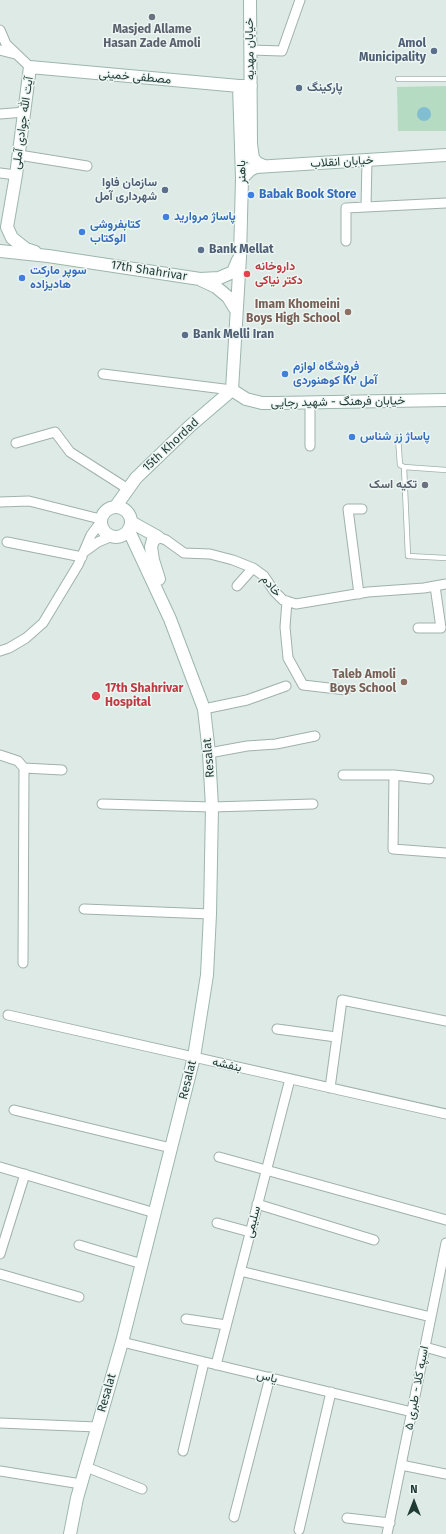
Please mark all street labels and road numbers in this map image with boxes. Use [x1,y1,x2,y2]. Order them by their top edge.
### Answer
street label: خیابان مهدیه [242,18,258,80]
street label: مصطفی خمینی [98,67,172,87]
street label: آیت الله جوادی آملی [9,76,37,170]
street label: خیابان انقلاب [310,153,374,171]
street label: باهنر [235,160,249,184]
street label: 17th Shahrivar [110,258,188,284]
street label: خیابان فرهنگ - شهید رجایی [271,394,405,410]
street label: 15th Khordad [140,415,202,475]
street label: خادم [258,572,284,600]
street label: Resalat [200,738,218,778]
street label: بنفشه [211,1055,243,1075]
street label: Resalat [176,1059,200,1101]
street label: سلیمی [242,1205,264,1239]
street label: اسپه کلا - طبری ۵ [402,1345,432,1431]
street label: یاس [255,1367,279,1387]
street label: Resalat [95,1372,119,1414]

